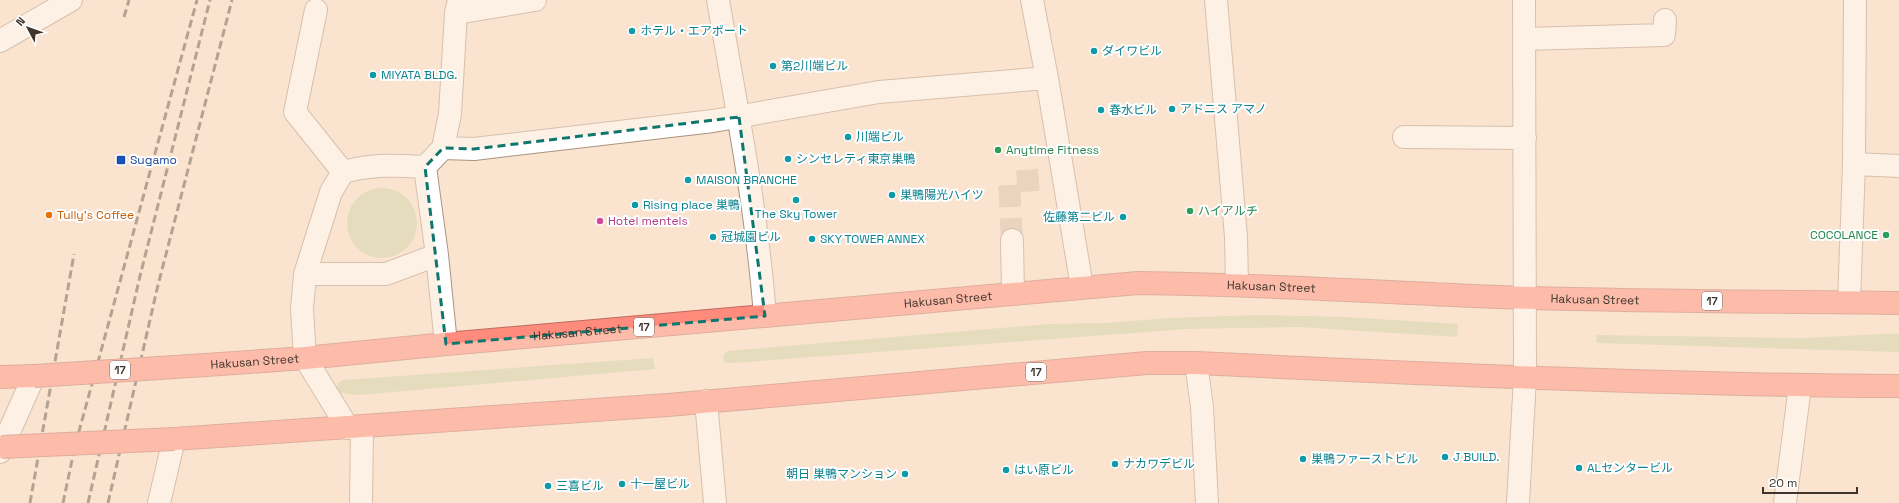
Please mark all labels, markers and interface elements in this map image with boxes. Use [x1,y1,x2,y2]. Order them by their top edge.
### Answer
north arrow [8,8,48,48]
text: N [13,14,28,29]
place label: ホテル・エアポート [640,23,748,39]
marker: ホテル・エアポート [627,26,637,36]
place label: ダイワビル [1102,43,1162,59]
marker: ダイワビル [1089,46,1099,56]
place label: 第2川端ビル [781,58,848,74]
marker: 第2川端ビル [768,61,778,71]
place label: MIYATA BLDG. [381,67,457,83]
marker: MIYATA BLDG. [368,70,378,80]
place label: アドニス アマノ [1180,101,1267,117]
place label: 春水ビル [1109,102,1157,118]
marker: アドニス アマノ [1167,104,1177,114]
marker: 春水ビル [1096,105,1106,115]
place label: 川端ビル [856,129,904,145]
marker: 川端ビル [843,132,853,142]
place label: Anytime Fitness [1006,142,1099,158]
marker: Anytime Fitness [993,145,1003,155]
place label: シンセレティ東京巣鴨 [796,151,915,167]
place label: Sugamo [130,152,177,168]
marker: Sugamo [115,154,127,166]
marker: シンセレティ東京巣鴨 [783,154,793,164]
place label: MAISON BRANCHE [696,172,797,188]
marker: MAISON BRANCHE [683,175,693,185]
place label: 巣鴨陽光ハイツ [900,187,984,203]
marker: 巣鴨陽光ハイツ [887,190,897,200]
marker: The Sky Tower [791,195,801,205]
place label: Rising place 巣鴨 [643,197,740,213]
marker: Rising place 巣鴨 [630,200,640,210]
place label: ハイアルチ [1198,203,1258,219]
place label: The Sky Tower [755,206,838,222]
marker: ハイアルチ [1185,206,1195,216]
place label: Tully's Coffee [57,207,134,223]
place label: 佐藤第二ビル [1043,209,1115,225]
marker: Tully's Coffee [44,210,54,220]
marker: 佐藤第二ビル [1118,212,1128,222]
place label: Hotel mentels [608,213,688,229]
marker: Hotel mentels [595,216,605,226]
place label: COCOLANCE [1810,227,1878,243]
place label: 冠城園ビル [721,229,781,245]
marker: COCOLANCE [1881,230,1891,240]
place label: SKY TOWER ANNEX [820,231,925,247]
marker: 冠城園ビル [708,232,718,242]
marker: SKY TOWER ANNEX [807,234,817,244]
street label: Hakusan Street [1227,277,1316,296]
street label: Hakusan Street [903,288,993,312]
street label: Hakusan Street [1550,291,1640,308]
road number: 17 [1702,292,1722,310]
road number: 17 [634,318,654,336]
street label: Hakusan Street [533,321,623,344]
street label: Hakusan Street [210,350,300,373]
road number: 17 [110,361,130,379]
road number: 17 [1026,363,1046,381]
place label: J BUILD. [1453,449,1499,465]
place label: 巣鴨ファーストビル [1311,451,1418,467]
marker: J BUILD. [1440,452,1450,462]
marker: 巣鴨ファーストビル [1298,454,1308,464]
place label: ナカワデビル [1123,456,1195,472]
marker: ナカワデビル [1110,459,1120,469]
place label: ALセンタービル [1587,460,1673,476]
place label: はい原ビル [1014,462,1074,478]
marker: ALセンタービル [1574,463,1584,473]
marker: はい原ビル [1001,465,1011,475]
place label: 朝日 巣鴨マンション [786,466,897,482]
marker: 朝日 巣鴨マンション [900,469,910,479]
scale bar [1763,469,1857,495]
text: 20 m [1769,475,1797,491]
place label: 十一屋ビル [630,476,690,492]
place label: 三喜ビル [556,478,604,494]
marker: 十一屋ビル [617,479,627,489]
marker: 三喜ビル [543,481,553,491]

